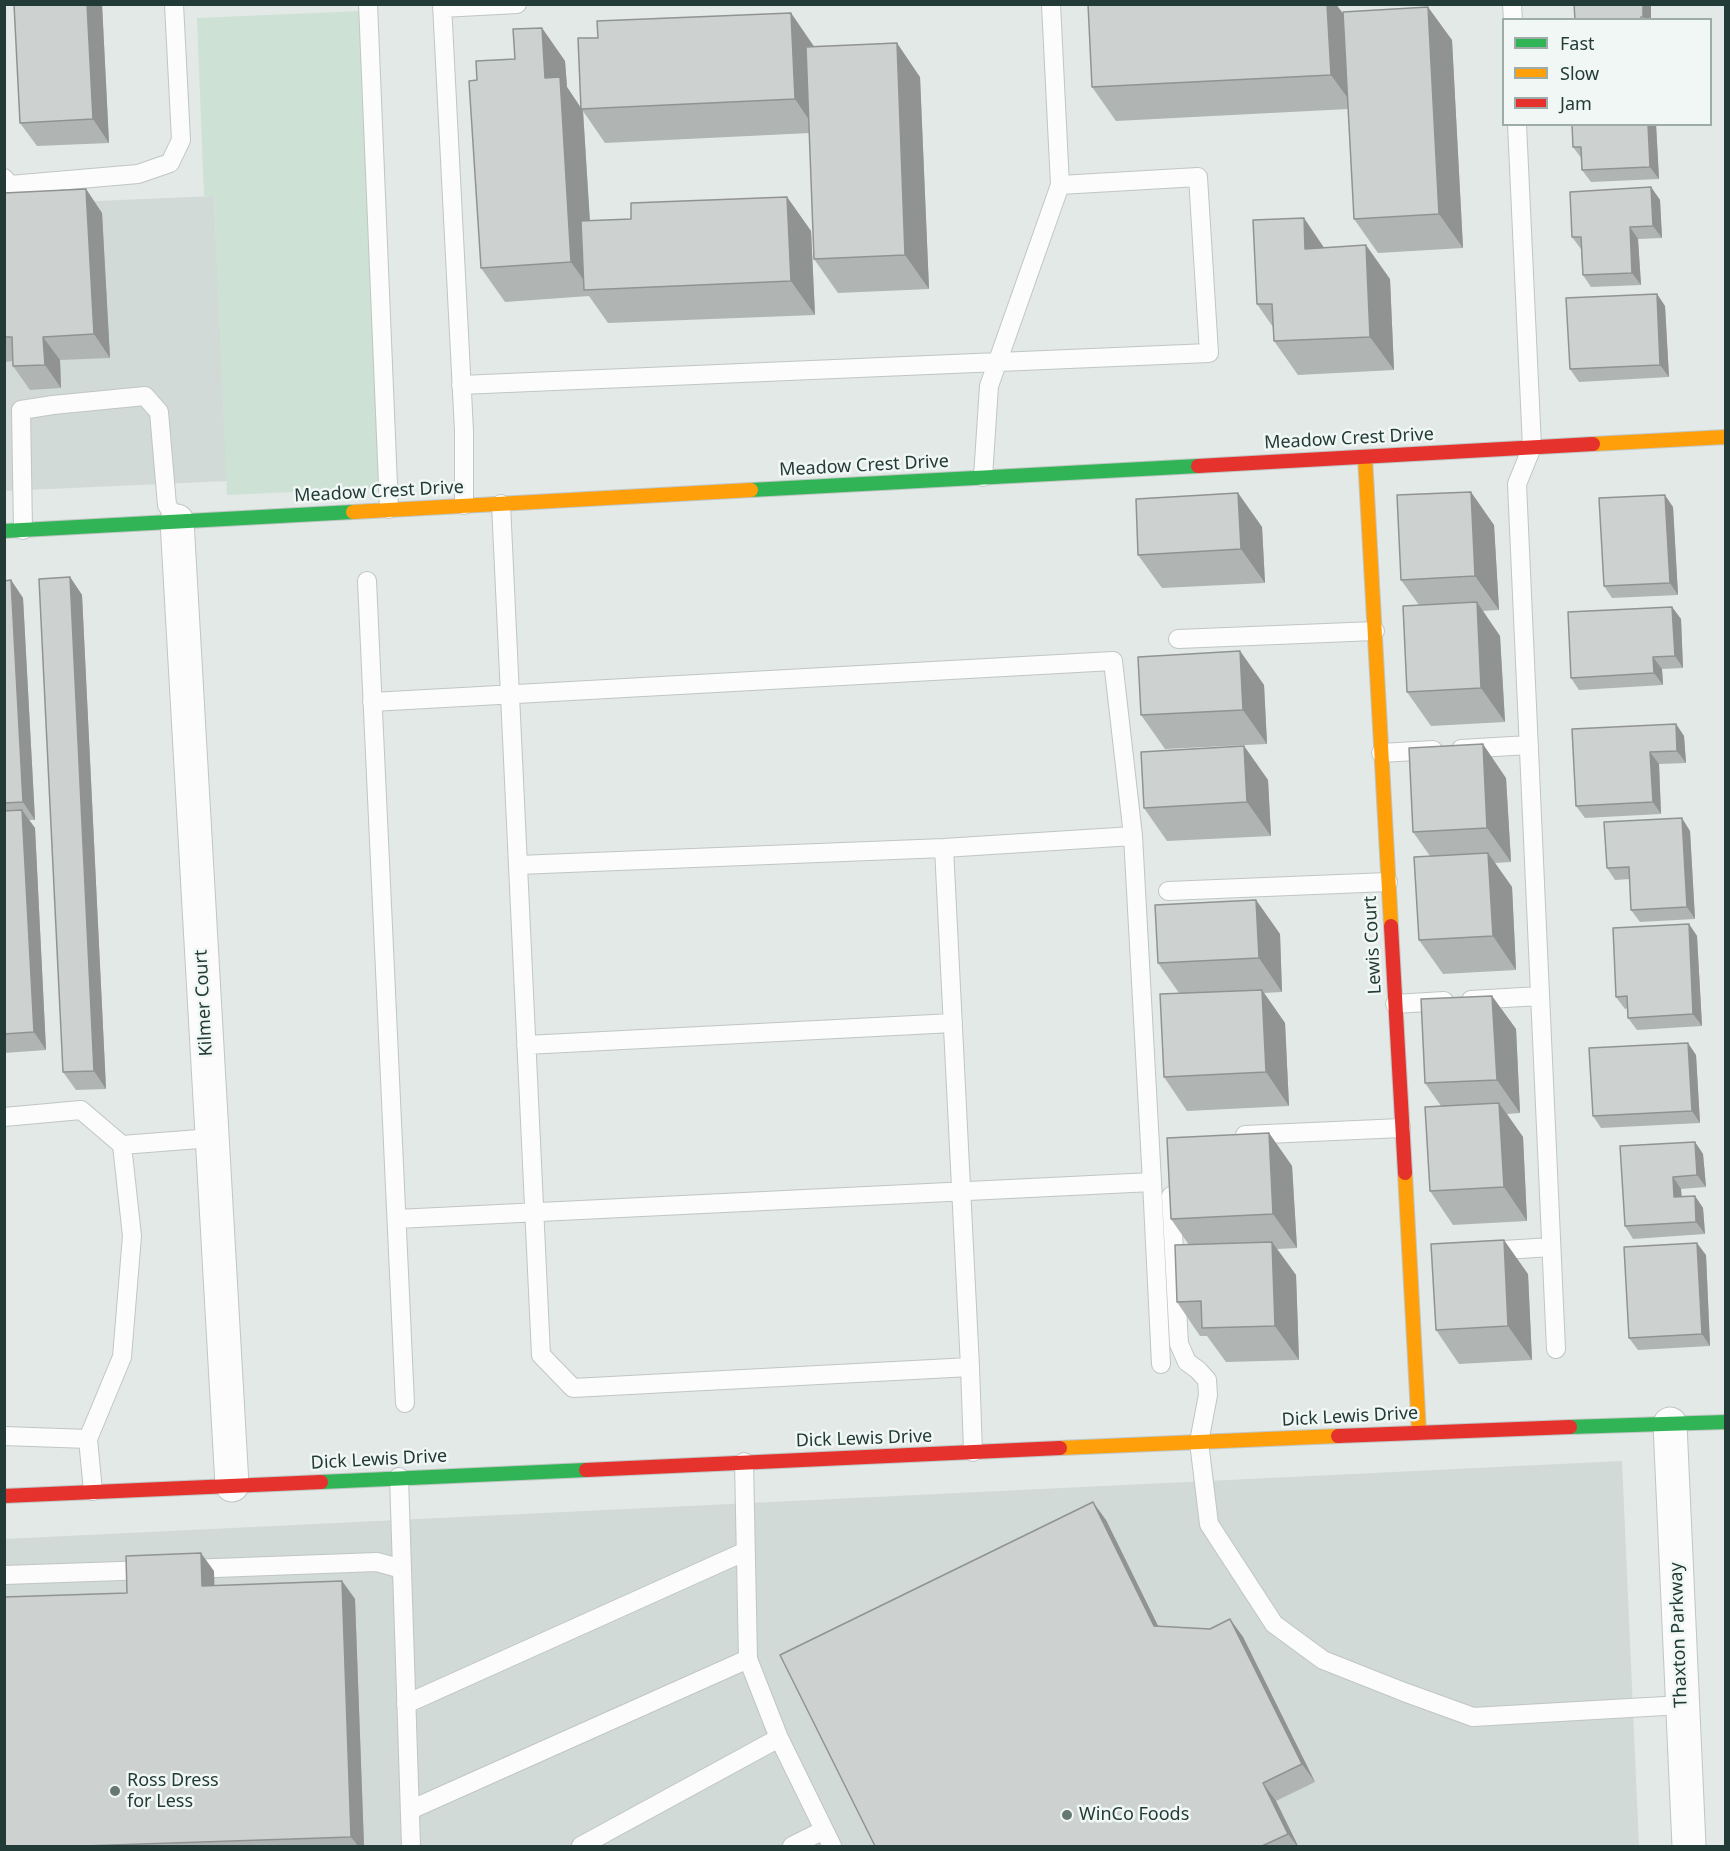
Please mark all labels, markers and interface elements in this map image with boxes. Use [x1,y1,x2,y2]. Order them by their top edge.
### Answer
legend [1502,18,1712,126]
text: Fast [1560,31,1595,55]
text: Slow [1560,61,1599,85]
text: Jam [1560,91,1592,115]
street label: Meadow Crest Drive [1264,424,1434,454]
street label: Meadow Crest Drive [779,451,949,481]
street label: Meadow Crest Drive [294,477,464,507]
street label: Lewis Court [1360,895,1386,995]
street label: Kilmer Court [190,949,218,1057]
street label: Dick Lewis Drive [1281,1403,1419,1431]
street label: Dick Lewis Drive [795,1426,933,1452]
street label: Dick Lewis Drive [310,1446,448,1474]
street label: Thaxton Parkway [1666,1562,1692,1708]
place label: Ross Dress for Less [127,1770,219,1812]
marker: Ross Dress for Less [108,1784,122,1798]
place label: WinCo Foods [1079,1804,1189,1826]
marker: WinCo Foods [1060,1808,1074,1822]

